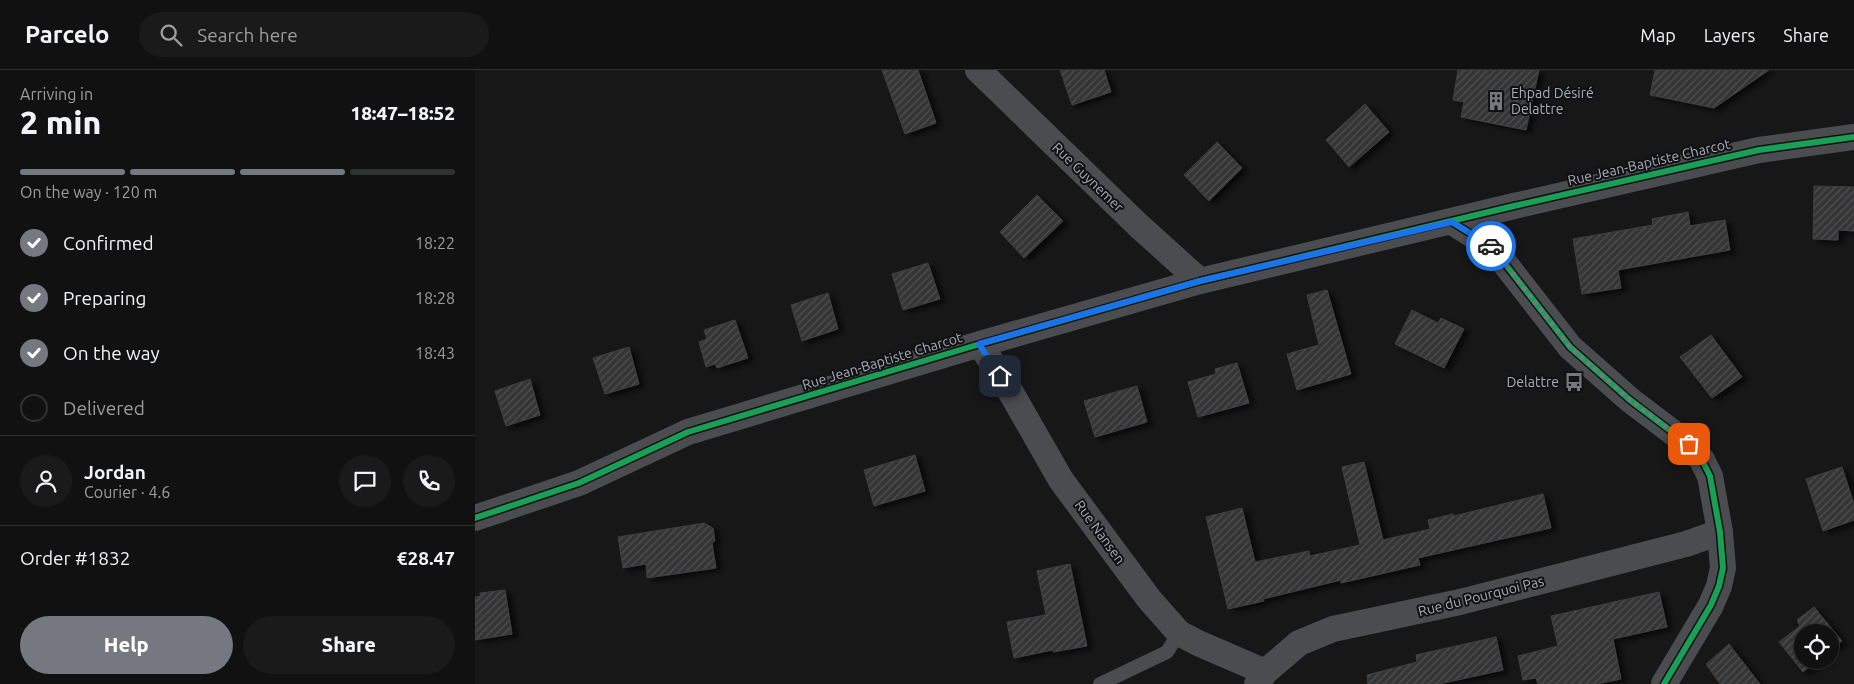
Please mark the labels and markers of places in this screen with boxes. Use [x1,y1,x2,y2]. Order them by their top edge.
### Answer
place label: Ehpad Désiré Delattre [1511,85,1594,117]
building icon: Ehpad Désiré Delattre [1485,90,1507,112]
pin [979,355,1021,397]
bus stop icon: Delattre [1563,371,1585,393]
place label: Delattre [1506,374,1559,390]
pin [1668,423,1710,465]

